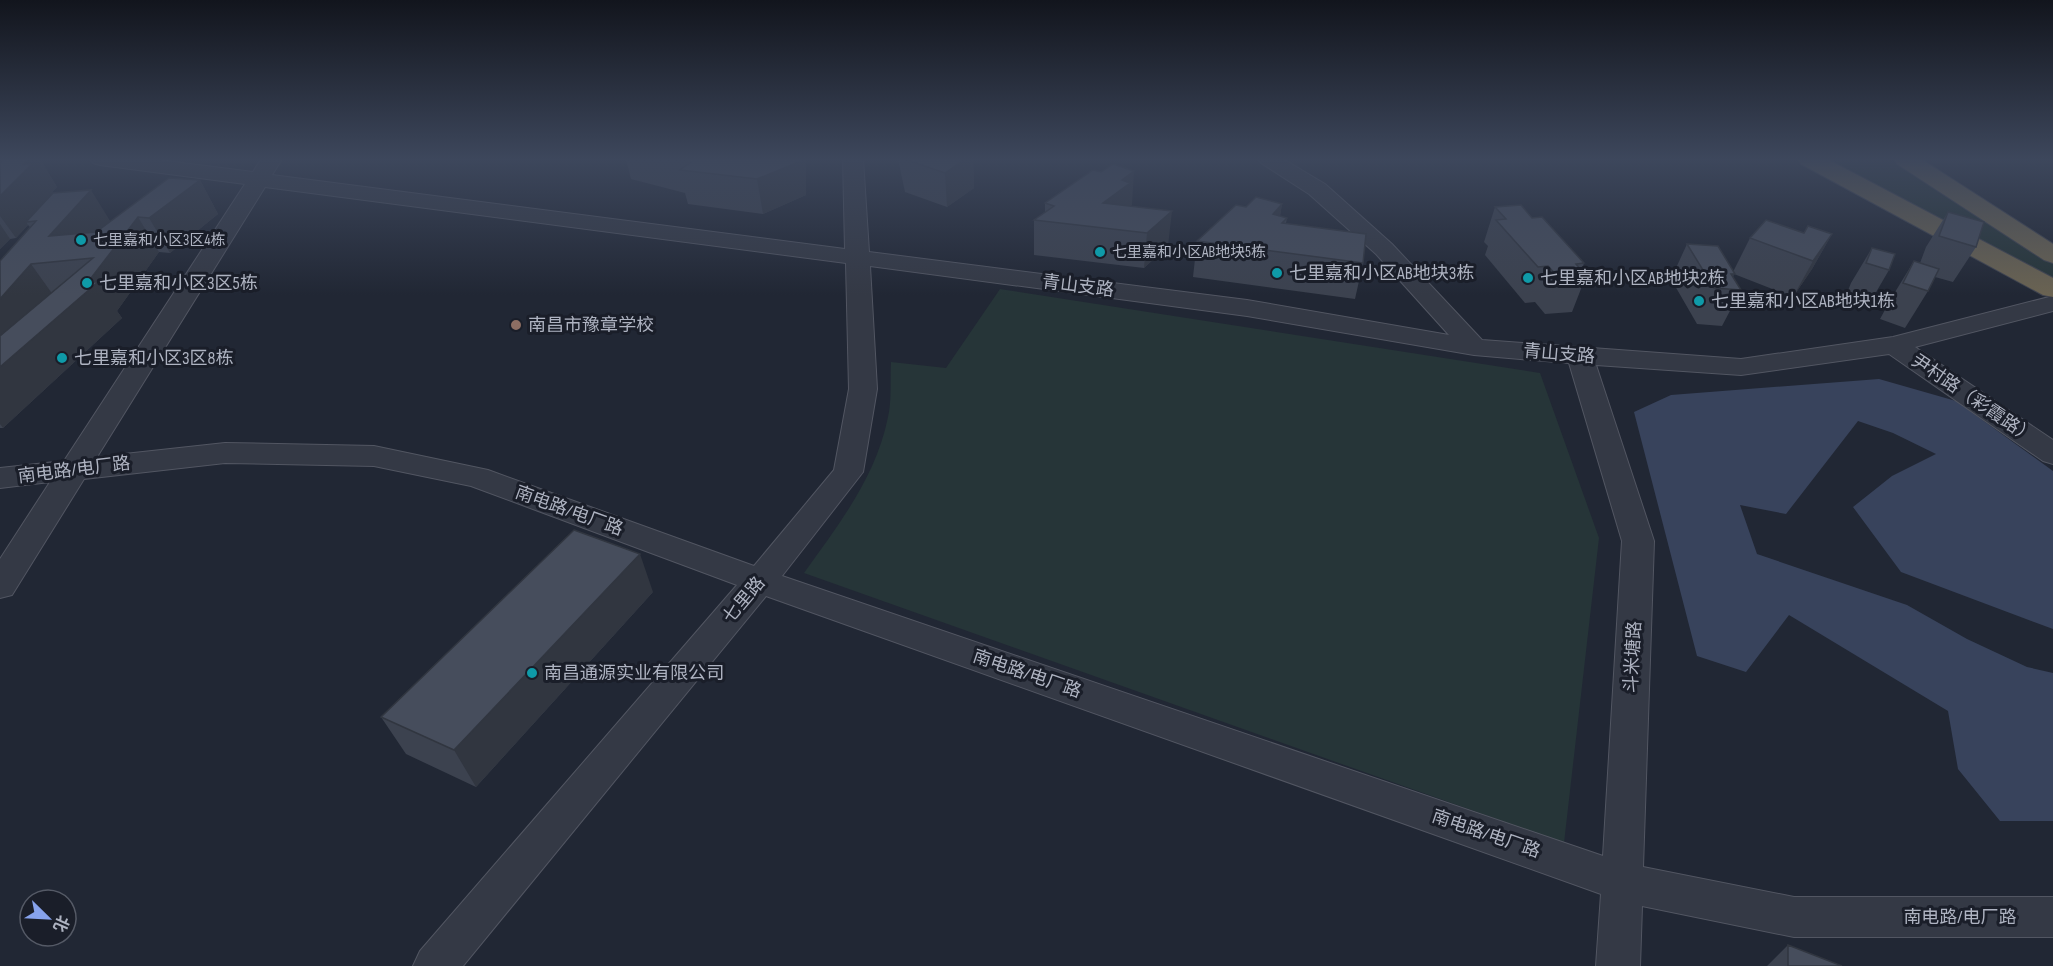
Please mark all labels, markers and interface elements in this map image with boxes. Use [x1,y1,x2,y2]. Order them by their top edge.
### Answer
place label: 七里嘉和小区3区4栋 [93,231,226,250]
marker: 七里嘉和小区3区4栋 [74,233,88,247]
place label: 七里嘉和小区AB地块5栋 [1112,243,1266,262]
marker: 七里嘉和小区AB地块5栋 [1093,245,1107,259]
place label: 七里嘉和小区AB地块3栋 [1289,263,1474,284]
marker: 七里嘉和小区AB地块3栋 [1270,266,1284,280]
place label: 七里嘉和小区AB地块2栋 [1540,268,1725,289]
street label: 青山支路 [1041,271,1115,301]
marker: 七里嘉和小区AB地块2栋 [1521,271,1535,285]
place label: 七里嘉和小区3区5栋 [99,273,258,294]
marker: 七里嘉和小区3区5栋 [80,276,94,290]
place label: 七里嘉和小区AB地块1栋 [1711,291,1895,312]
marker: 七里嘉和小区AB地块1栋 [1692,294,1706,308]
place label: 南昌市豫章学校 [528,315,654,336]
marker: 南昌市豫章学校 [509,318,523,332]
street label: 青山支路 [1522,340,1596,368]
place label: 七里嘉和小区3区8栋 [74,348,233,369]
street label: 尹村路（彩霞路） [1907,350,2039,448]
marker: 七里嘉和小区3区8栋 [55,351,69,365]
street label: 南电路/电厂路 [17,453,131,487]
street label: 南电路/电厂路 [512,482,626,540]
street label: 七里路 [719,573,769,627]
street label: 斗米塘路 [1621,620,1645,694]
street label: 南电路/电厂路 [970,646,1084,702]
place label: 南昌通源实业有限公司 [544,663,724,684]
marker: 南昌通源实业有限公司 [525,666,539,680]
street label: 南电路/电厂路 [1429,806,1543,862]
north arrow [18,888,78,948]
street label: 南电路/电厂路 [1903,907,2017,928]
text: 北 [48,912,72,935]

